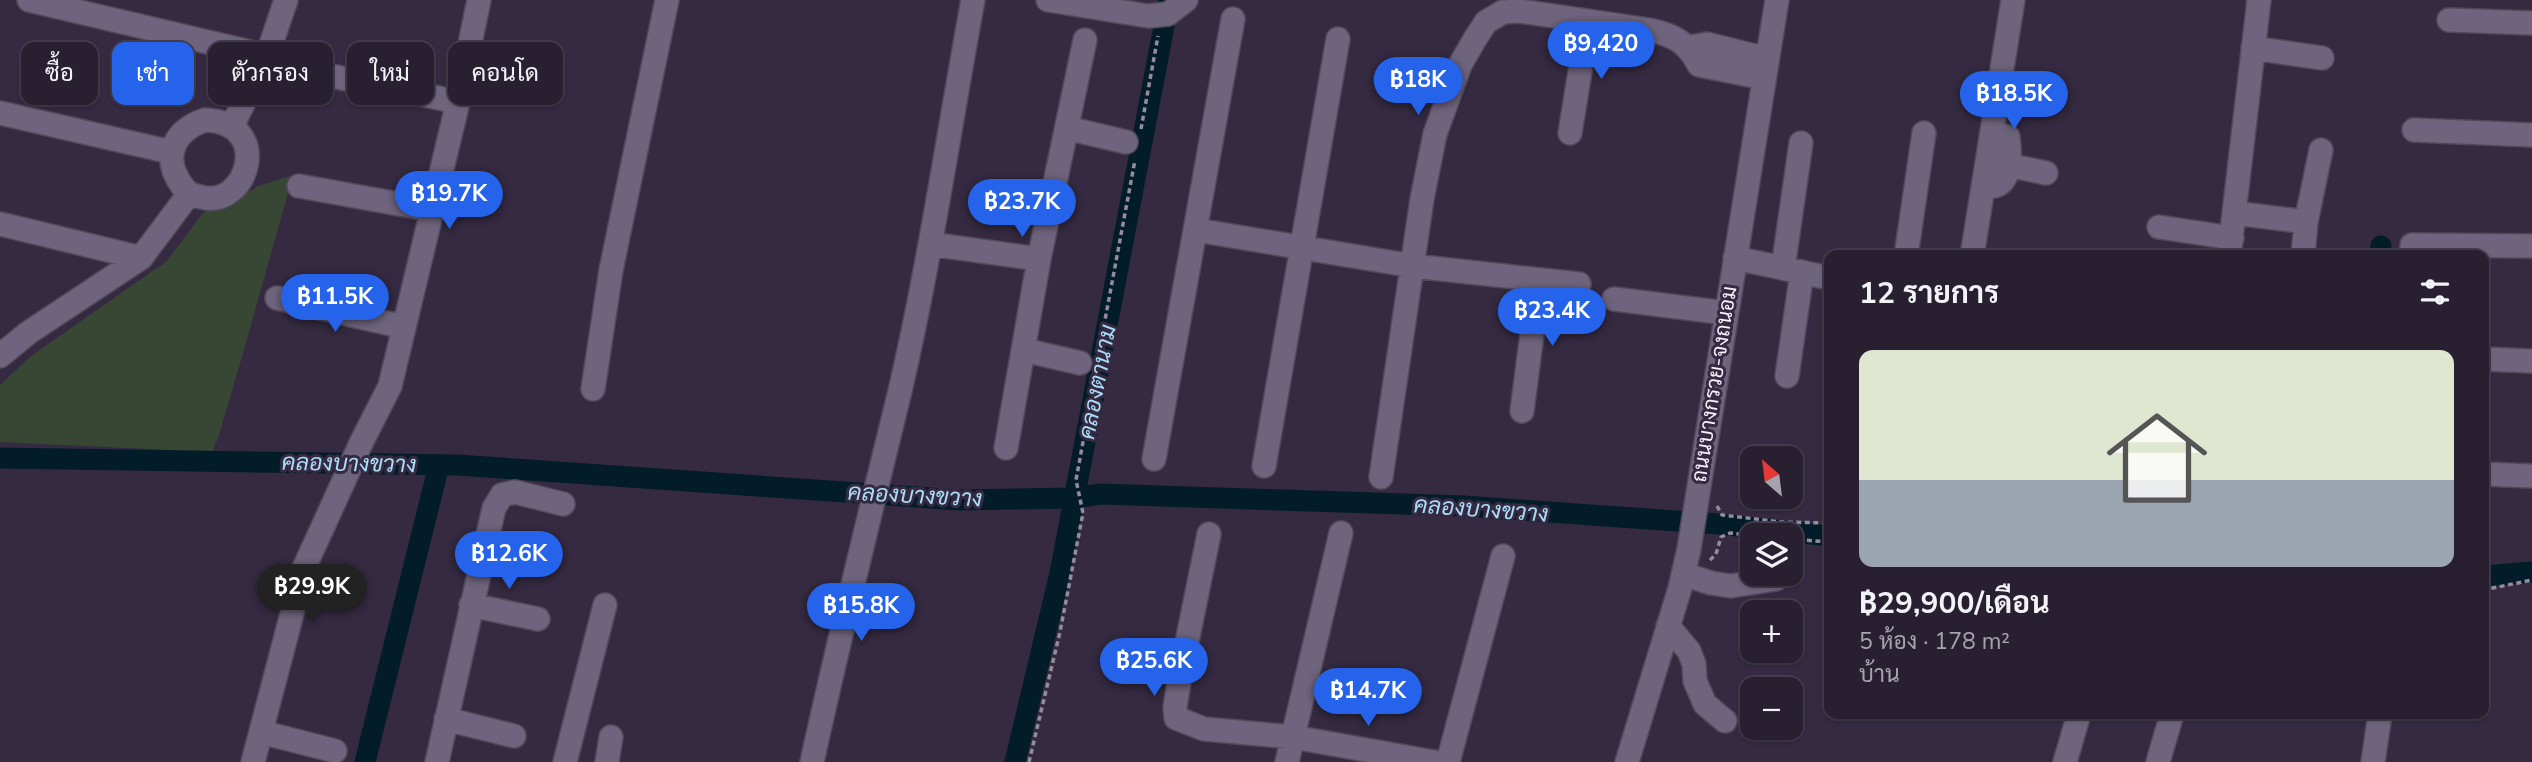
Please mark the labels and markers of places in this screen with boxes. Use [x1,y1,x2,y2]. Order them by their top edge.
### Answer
pin: ฿9,420 [1544,22,1658,81]
pin: ฿18K [1377,58,1459,117]
pin: ฿18.5K [1957,72,2071,131]
pin: ฿19.7K [392,172,506,231]
pin: ฿23.7K [965,180,1079,239]
pin: ฿11.5K [278,274,392,334]
pin: ฿23.4K [1495,288,1609,348]
pin: ฿12.6K [452,532,566,591]
pin: ฿29.9K [255,564,369,624]
pin: ฿15.8K [804,584,918,643]
pin: ฿25.6K [1097,638,1211,698]
pin: ฿14.7K [1311,668,1425,728]

